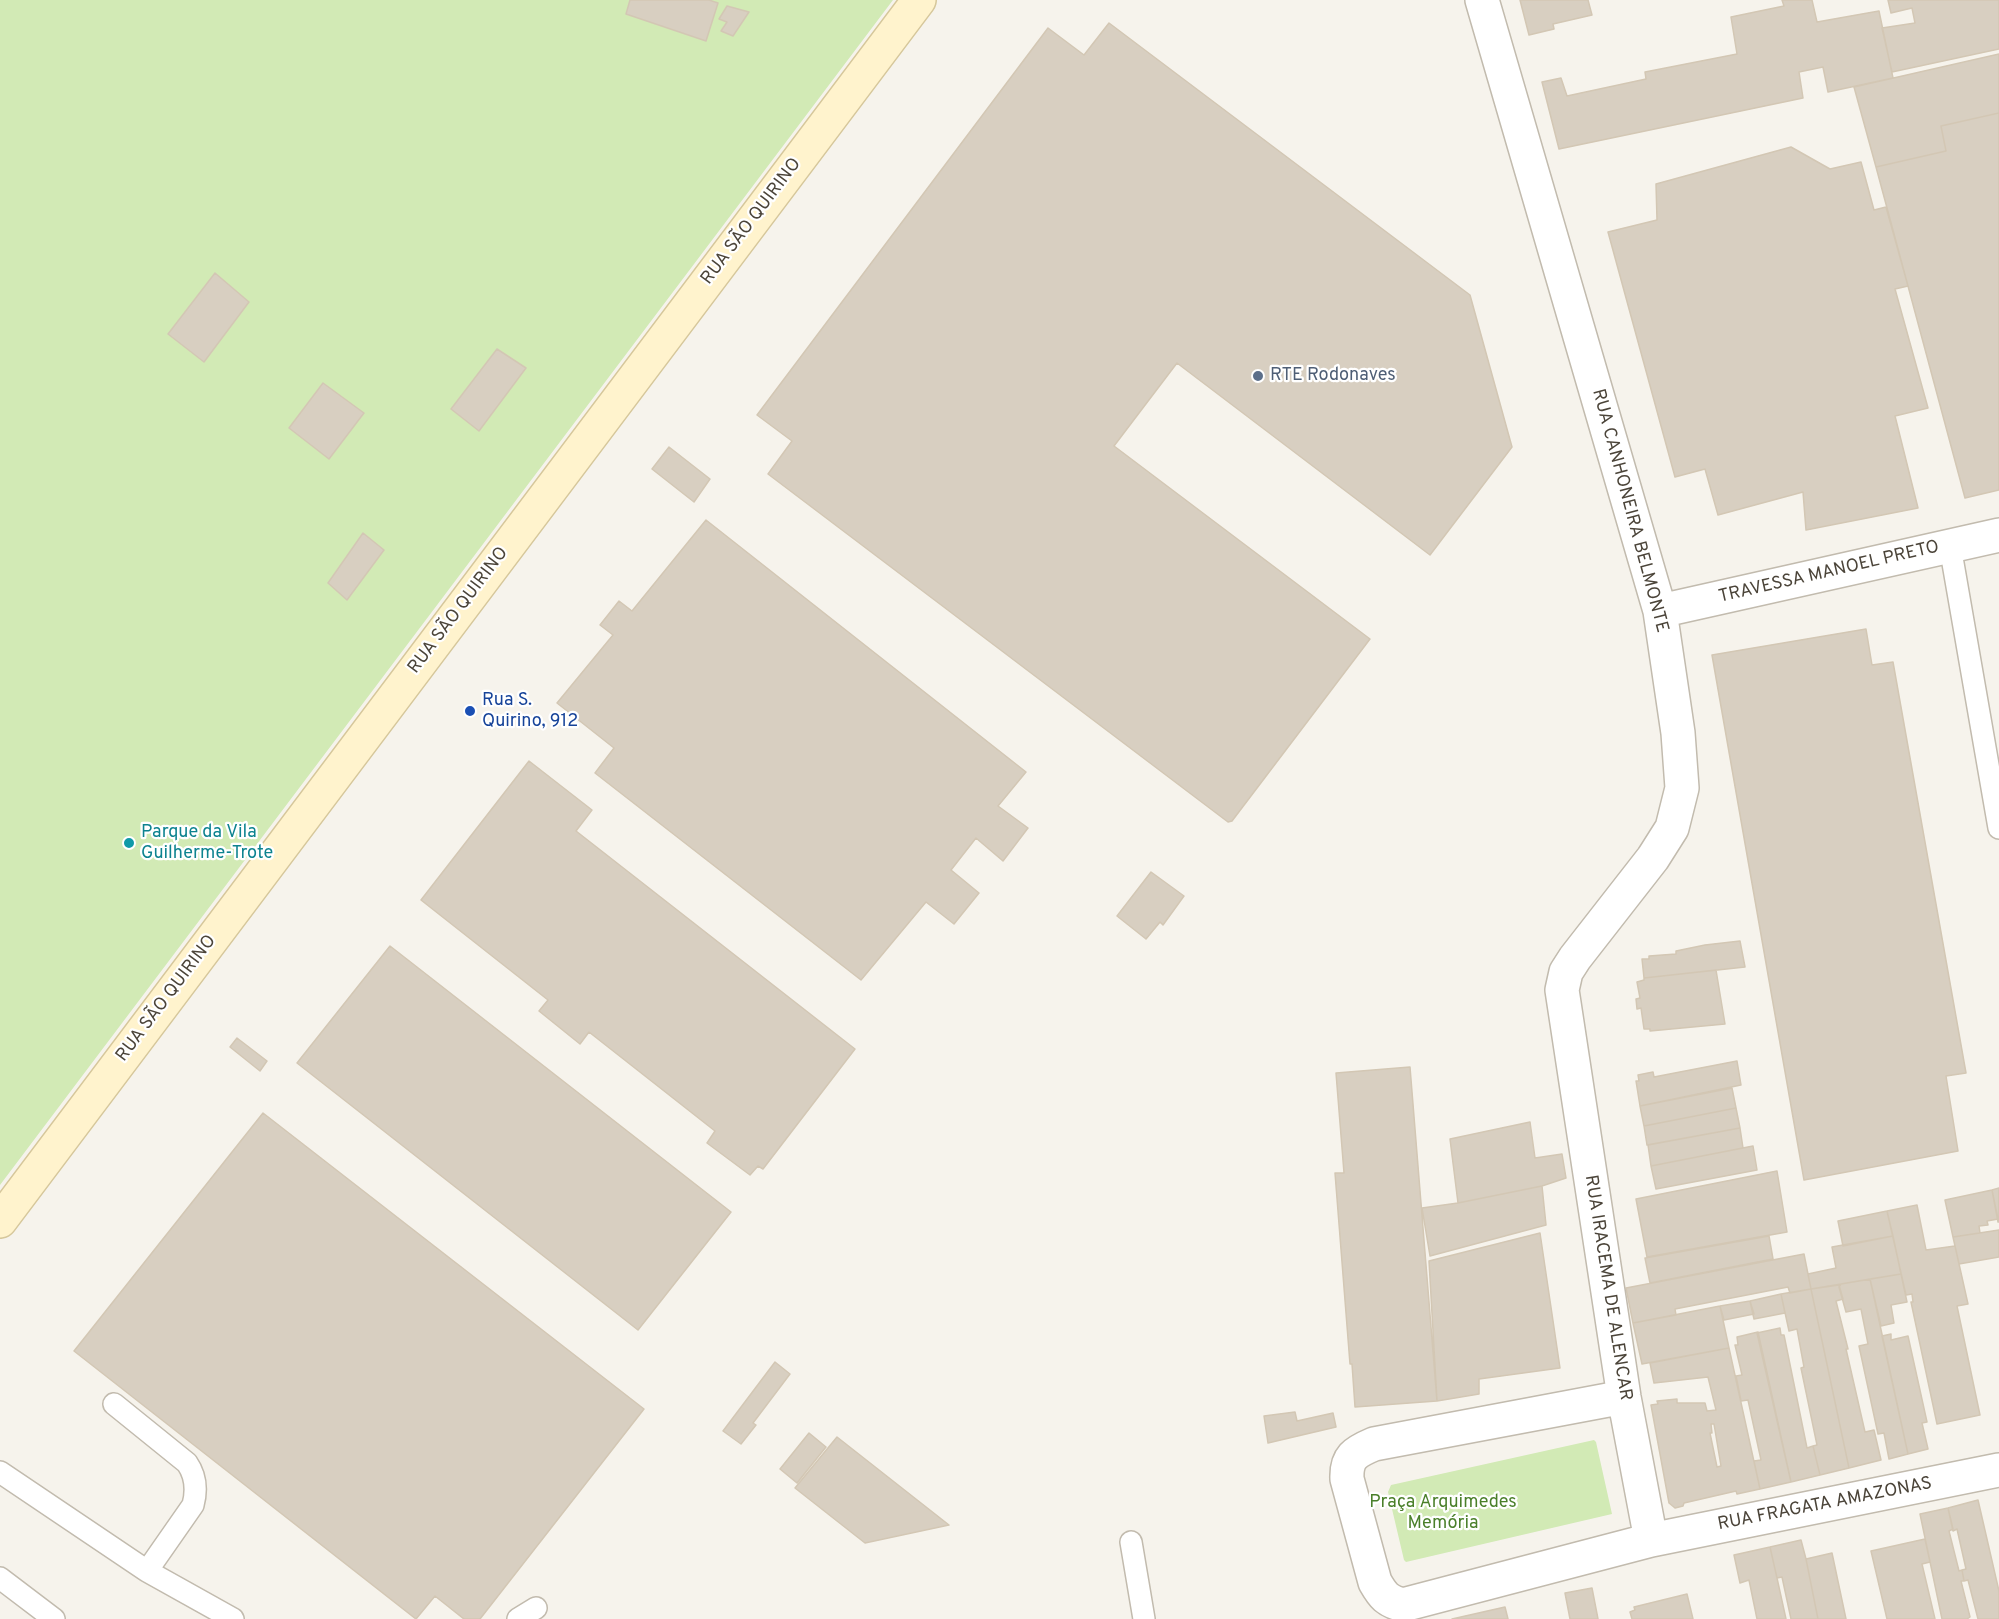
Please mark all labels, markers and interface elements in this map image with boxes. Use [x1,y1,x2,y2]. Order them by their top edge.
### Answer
street label: RUA SÃO QUIRINO [697,154,807,290]
place label: RTE Rodonaves [1270,365,1396,387]
marker: RTE Rodonaves [1251,369,1265,383]
street label: RUA CANHONEIRA BELMONTE [1586,387,1672,635]
street label: TRAVESSA MANOEL PRETO [1717,537,1941,609]
street label: RUA SÃO QUIRINO [404,543,514,679]
place label: Rua S. Quirino, 912 [482,690,578,732]
marker: Rua S. Quirino, 912 [463,704,477,718]
place label: Parque da Vila Guilherme-Trote [141,822,273,864]
marker: Parque da Vila Guilherme-Trote [122,836,136,850]
street label: RUA SÃO QUIRINO [112,931,222,1067]
street label: RUA IRACEMA DE ALENCAR [1578,1174,1636,1402]
street label: RUA FRAGATA AMAZONAS [1716,1474,1934,1536]
park label: Praça Arquimedes Memória [1369,1492,1517,1534]

